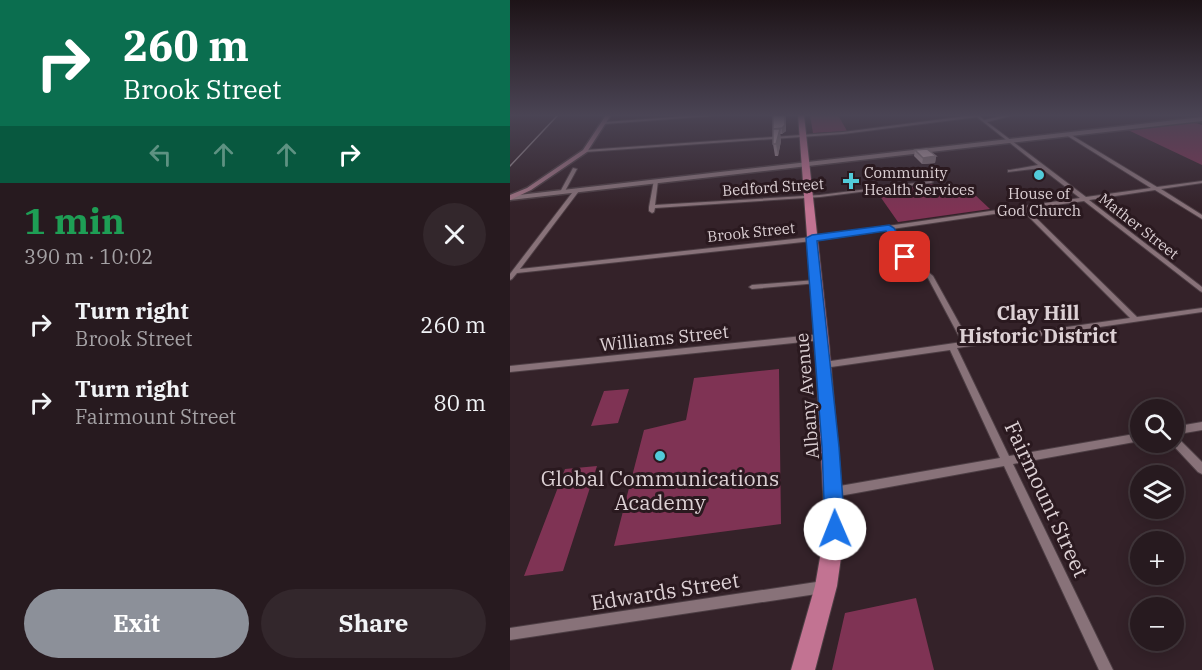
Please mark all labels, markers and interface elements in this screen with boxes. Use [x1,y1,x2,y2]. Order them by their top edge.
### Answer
text: 260 m [123,18,249,73]
icon: right [24,24,102,102]
text: Brook Street [123,71,282,106]
icon: left [144,138,177,171]
icon: ahead [207,138,240,171]
icon: ahead [270,138,303,171]
icon: right [333,138,366,171]
place label: Community Health Services [864,163,974,199]
marker: House of God Church [1032,168,1046,182]
marker: Community Health Services [842,172,860,190]
street label: Bedford Street [721,174,825,200]
place label: House of God Church [997,184,1081,220]
street label: Mather Street [1095,189,1183,263]
text: 1 min [24,197,125,244]
button: close [423,203,486,266]
street label: Brook Street [706,218,796,246]
pin [879,231,930,282]
icon: arrive [888,240,921,273]
text: 390 m · 10:02 [24,243,153,270]
text: Turn right [75,296,189,325]
district label: Clay Hill Historic District [959,299,1118,349]
icon: right [24,308,57,341]
text: 260 m [420,310,486,339]
street label: Williams Street [598,320,730,356]
text: Brook Street [75,325,193,352]
street label: Albany Avenue [790,332,824,460]
text: Turn right [75,374,189,403]
icon: right [24,386,57,419]
text: 80 m [434,388,486,417]
map controls [1130,399,1184,651]
button: search [1130,399,1184,453]
text: Fairmount Street [75,403,236,430]
street label: Fairmount Street [999,416,1095,582]
marker: Global Communications Academy [653,449,667,463]
place label: Global Communications Academy [541,464,779,516]
button: layers [1130,465,1184,519]
position arrow [803,497,867,561]
button: + [1130,531,1184,585]
street label: Edwards Street [589,565,741,617]
button: Exit [24,589,249,658]
button: Share [261,589,486,658]
button: − [1130,597,1184,651]

